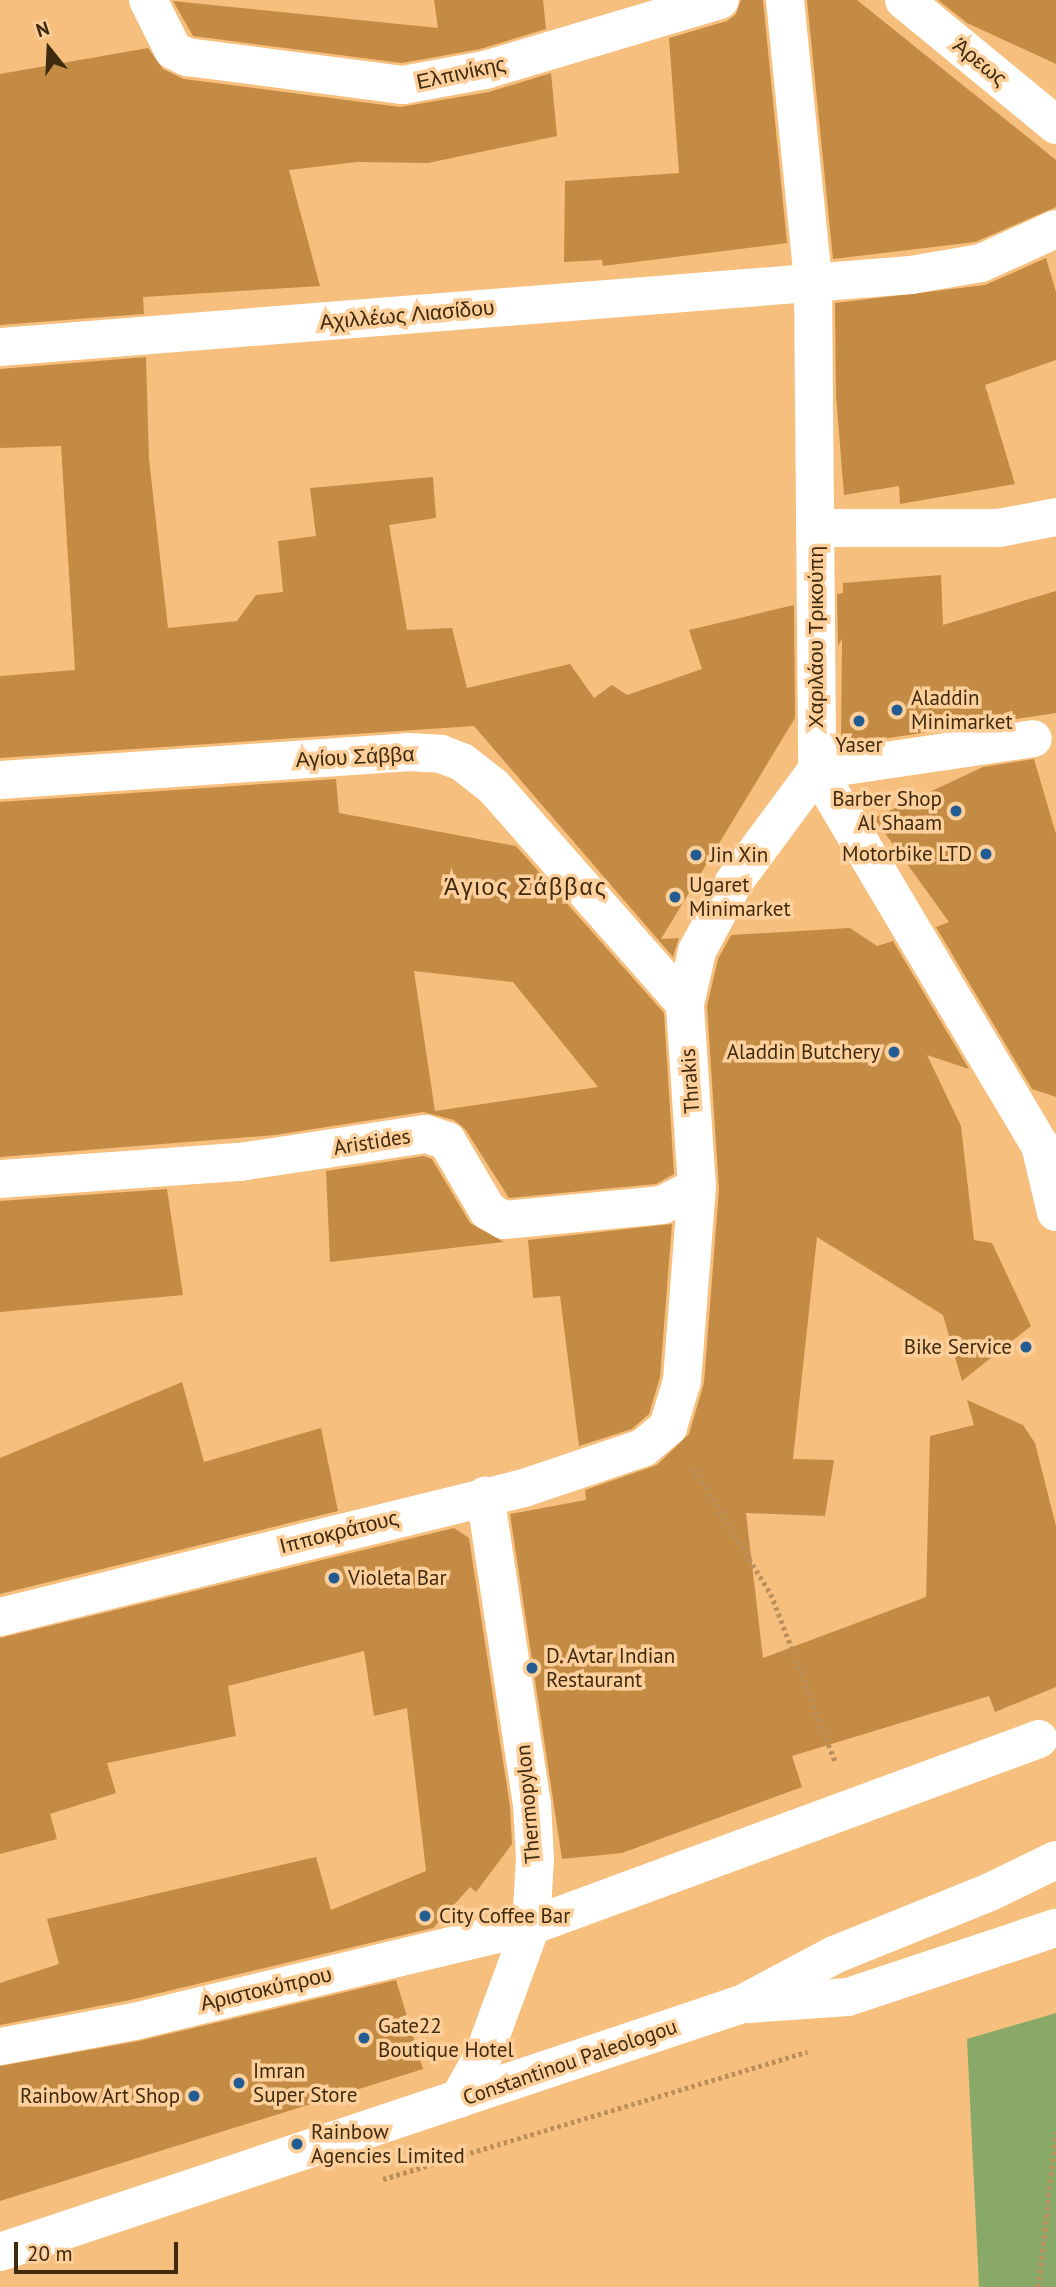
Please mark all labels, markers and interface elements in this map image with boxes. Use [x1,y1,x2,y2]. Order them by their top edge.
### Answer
north arrow [14,14,84,84]
text: N [33,16,52,42]
street label: Άρεως [948,33,1012,91]
street label: Ελπινίκης [414,51,508,95]
street label: Αχιλλέως Λιασίδου [319,295,495,335]
street label: Χαριλάου Τρικούπη [803,546,829,728]
place label: Aladdin Minimarket [911,685,1013,735]
marker: Aladdin Minimarket [889,702,905,718]
marker: Yaser [851,713,867,729]
place label: Yaser [835,732,883,758]
street label: Αγίου Σάββα [295,741,415,773]
place label: Barber Shop Al Shaam [832,786,942,836]
marker: Barber Shop Al Shaam [948,803,964,819]
place label: Motorbike LTD [842,841,972,867]
place label: Jin Xin [710,842,769,868]
marker: Motorbike LTD [978,846,994,862]
marker: Jin Xin [688,847,704,863]
place label: Ugaret Minimarket [689,872,791,922]
district label: Άγιος Σάββας [446,873,606,901]
marker: Ugaret Minimarket [667,889,683,905]
place label: Aladdin Butchery [727,1039,880,1065]
marker: Aladdin Butchery [886,1044,902,1060]
street label: Thrakis [675,1048,705,1114]
street label: Aristides [332,1123,412,1161]
place label: Bike Service [904,1334,1012,1360]
marker: Bike Service [1018,1339,1034,1355]
street label: Ιπποκράτους [277,1505,401,1559]
place label: Violeta Bar [348,1565,447,1591]
marker: Violeta Bar [326,1570,342,1586]
place label: D. Avtar Indian Restaurant [546,1643,678,1693]
marker: D. Avtar Indian Restaurant [524,1660,540,1676]
street label: Thermopylon [510,1744,546,1864]
place label: City Coffee Bar [439,1903,571,1929]
marker: City Coffee Bar [417,1908,433,1924]
street label: Αριστοκύπρου [198,1962,334,2016]
place label: Gate22 Boutique Hotel [378,2013,514,2063]
street label: Constantinou Paleologou [460,2013,680,2111]
marker: Gate22 Boutique Hotel [356,2030,372,2046]
place label: Imran Super Store [253,2058,357,2108]
marker: Imran Super Store [231,2075,247,2091]
place label: Rainbow Art Shop [19,2083,180,2109]
marker: Rainbow Art Shop [186,2088,202,2104]
place label: Rainbow Agencies Limited [311,2119,465,2169]
marker: Rainbow Agencies Limited [289,2136,305,2152]
scale bar [18,2228,182,2272]
text: 20 m [27,2240,73,2267]

